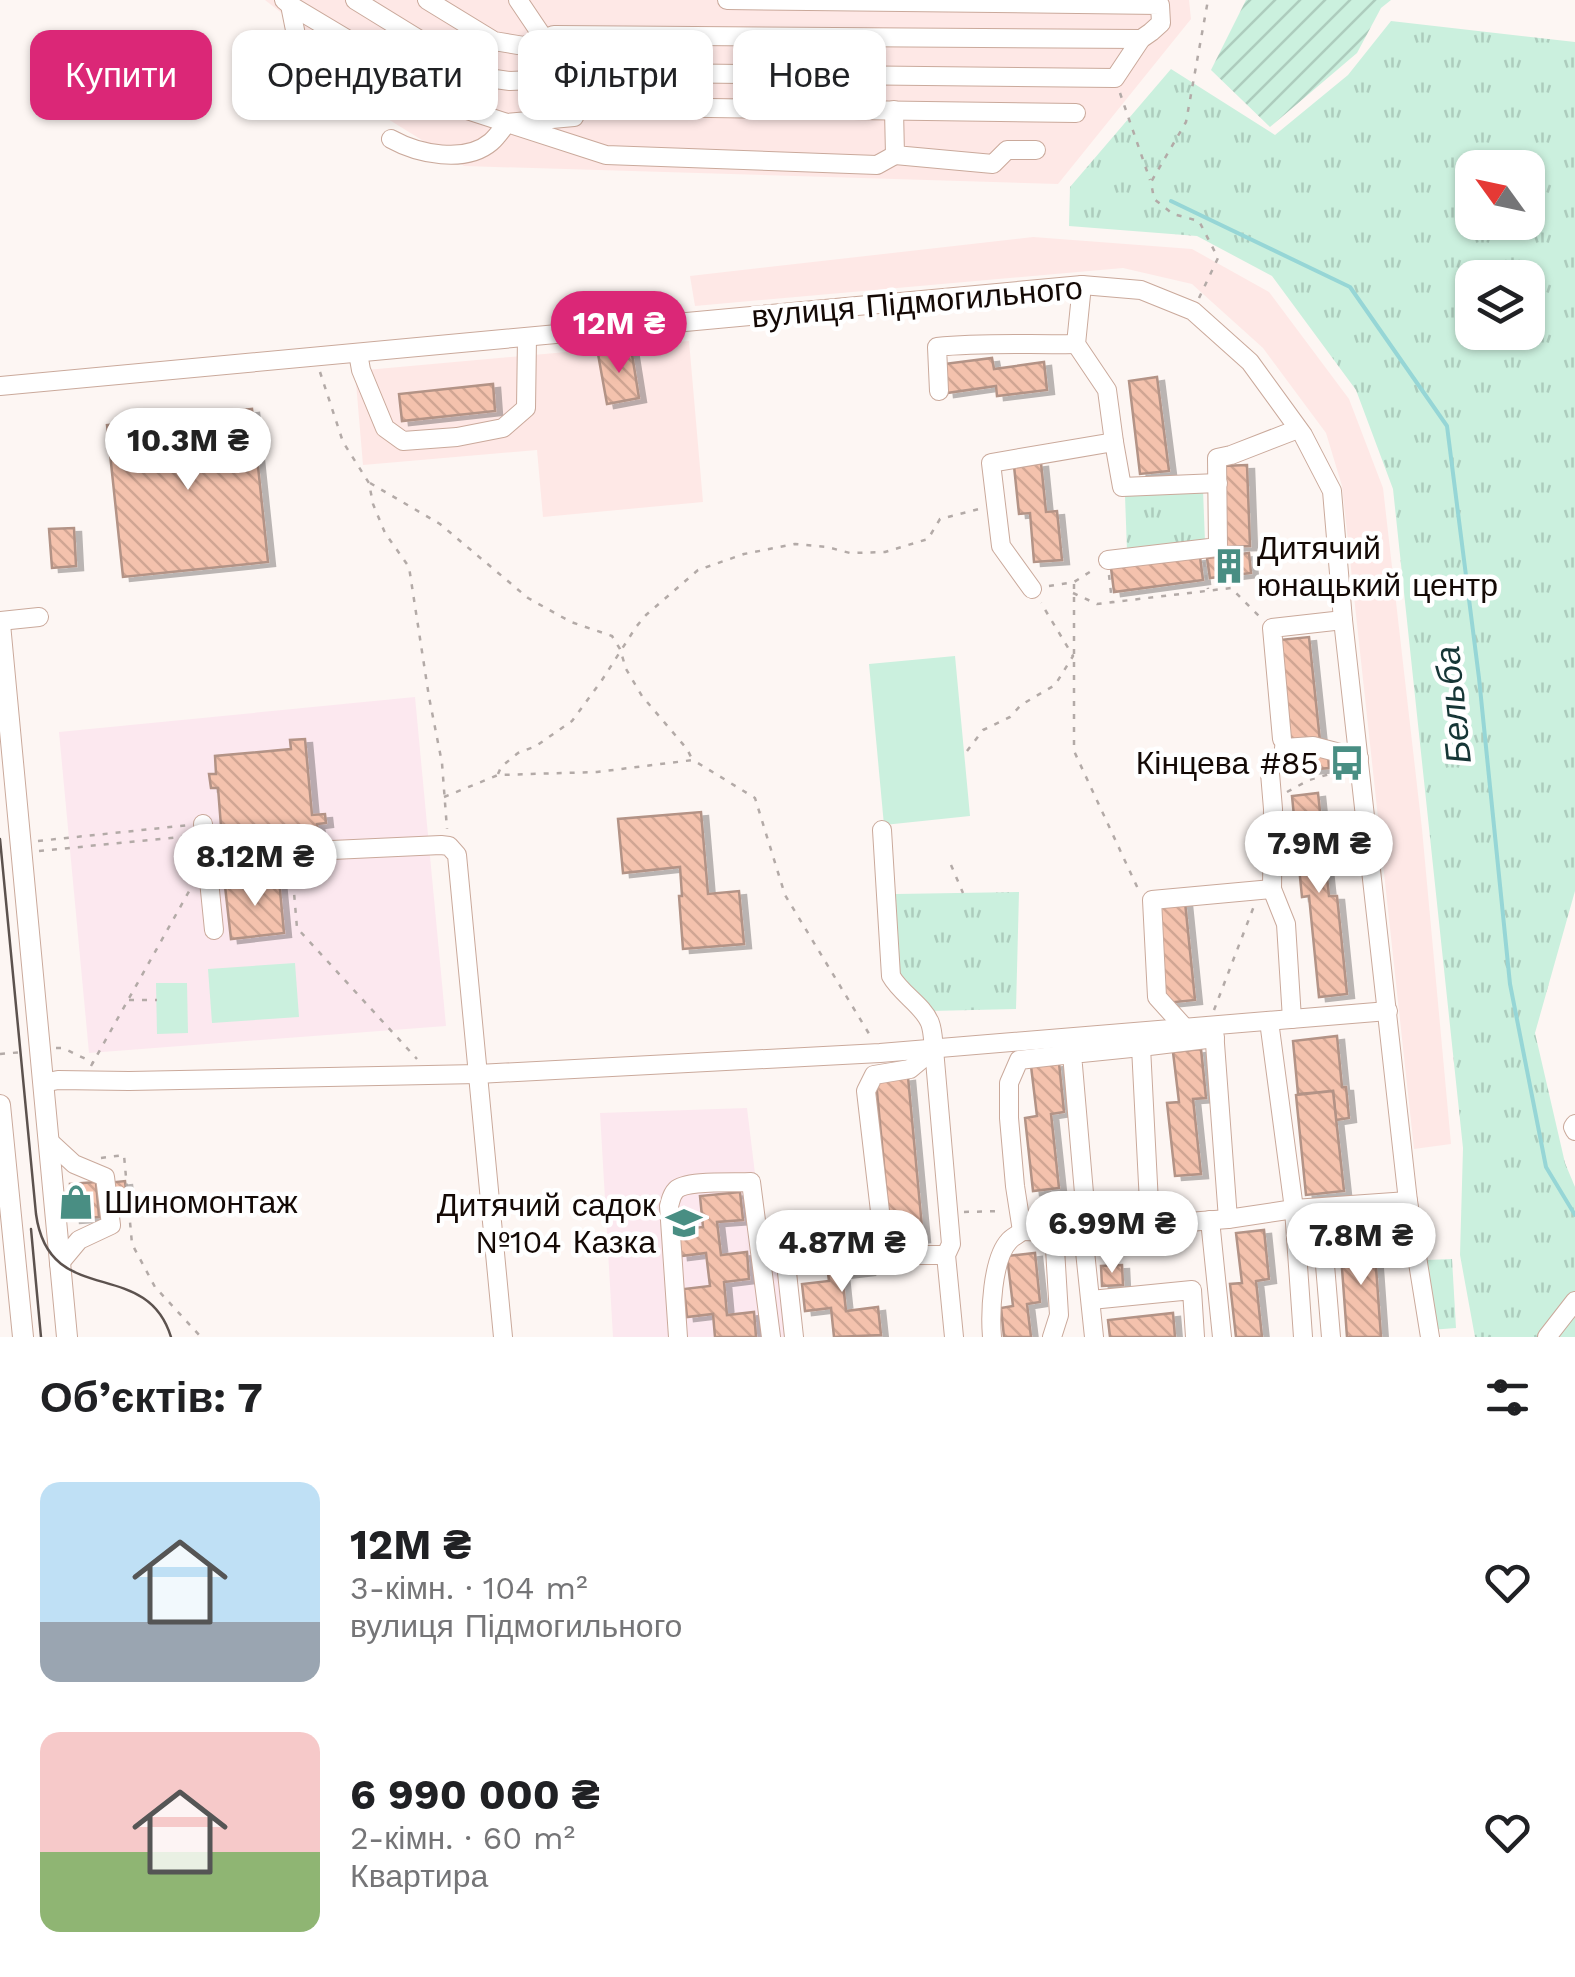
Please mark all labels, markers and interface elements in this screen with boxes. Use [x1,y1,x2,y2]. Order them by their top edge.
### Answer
chip: Купити [30,30,212,120]
chip: Орендувати [232,30,498,120]
chip: Фільтри [518,30,713,120]
chip: Нове [733,30,886,120]
north arrow [1455,150,1545,240]
map controls [1455,150,1545,350]
button: layers [1455,260,1545,350]
street label: вулиця Підмогильного [750,269,1084,335]
pin: 12M ₴ [549,291,689,376]
text: 12M ₴ [573,304,665,342]
pin: 10.3M ₴ [96,408,280,493]
text: 10.3M ₴ [127,421,249,459]
place label: Дитячий юнацький центр [1257,529,1498,604]
building icon: Дитячий юнацький центр [1210,547,1248,585]
water label: Бельба [1426,644,1480,766]
place label: Кінцева #85 [1136,744,1319,782]
bus stop icon: Кінцева #85 [1328,744,1366,782]
pin: 7.9M ₴ [1238,811,1400,896]
pin: 8.12M ₴ [163,824,347,909]
text: 7.9M ₴ [1267,824,1371,862]
text: 8.12M ₴ [196,837,314,875]
shop icon: Шиномонтаж [57,1183,95,1221]
place label: Шиномонтаж [104,1183,298,1221]
place label: Дитячий садок №104 Казка [437,1186,657,1261]
pin: 6.99M ₴ [1020,1191,1204,1276]
pin: 7.8M ₴ [1280,1203,1442,1288]
school or university icon: Дитячий садок №104 Казка [665,1204,703,1242]
text: 6.99M ₴ [1048,1204,1176,1242]
pin: 4.87M ₴ [750,1210,934,1295]
text: 7.8M ₴ [1309,1216,1413,1254]
text: 4.87M ₴ [778,1223,906,1261]
icon: filters [1480,1370,1535,1425]
text: Об’єктів: 7 [40,1373,263,1422]
text: 12M ₴ [350,1520,471,1569]
icon: home [120,1522,240,1642]
icon: heart [1480,1555,1535,1610]
text: 3-кімн. · 104 m² [350,1569,588,1607]
text: вулиця Підмогильного [350,1607,682,1645]
text: 6 990 000 ₴ [350,1770,600,1819]
icon: home [120,1772,240,1892]
icon: heart [1480,1805,1535,1860]
text: 2-кімн. · 60 m² [350,1819,575,1857]
text: Квартира [350,1857,488,1895]

